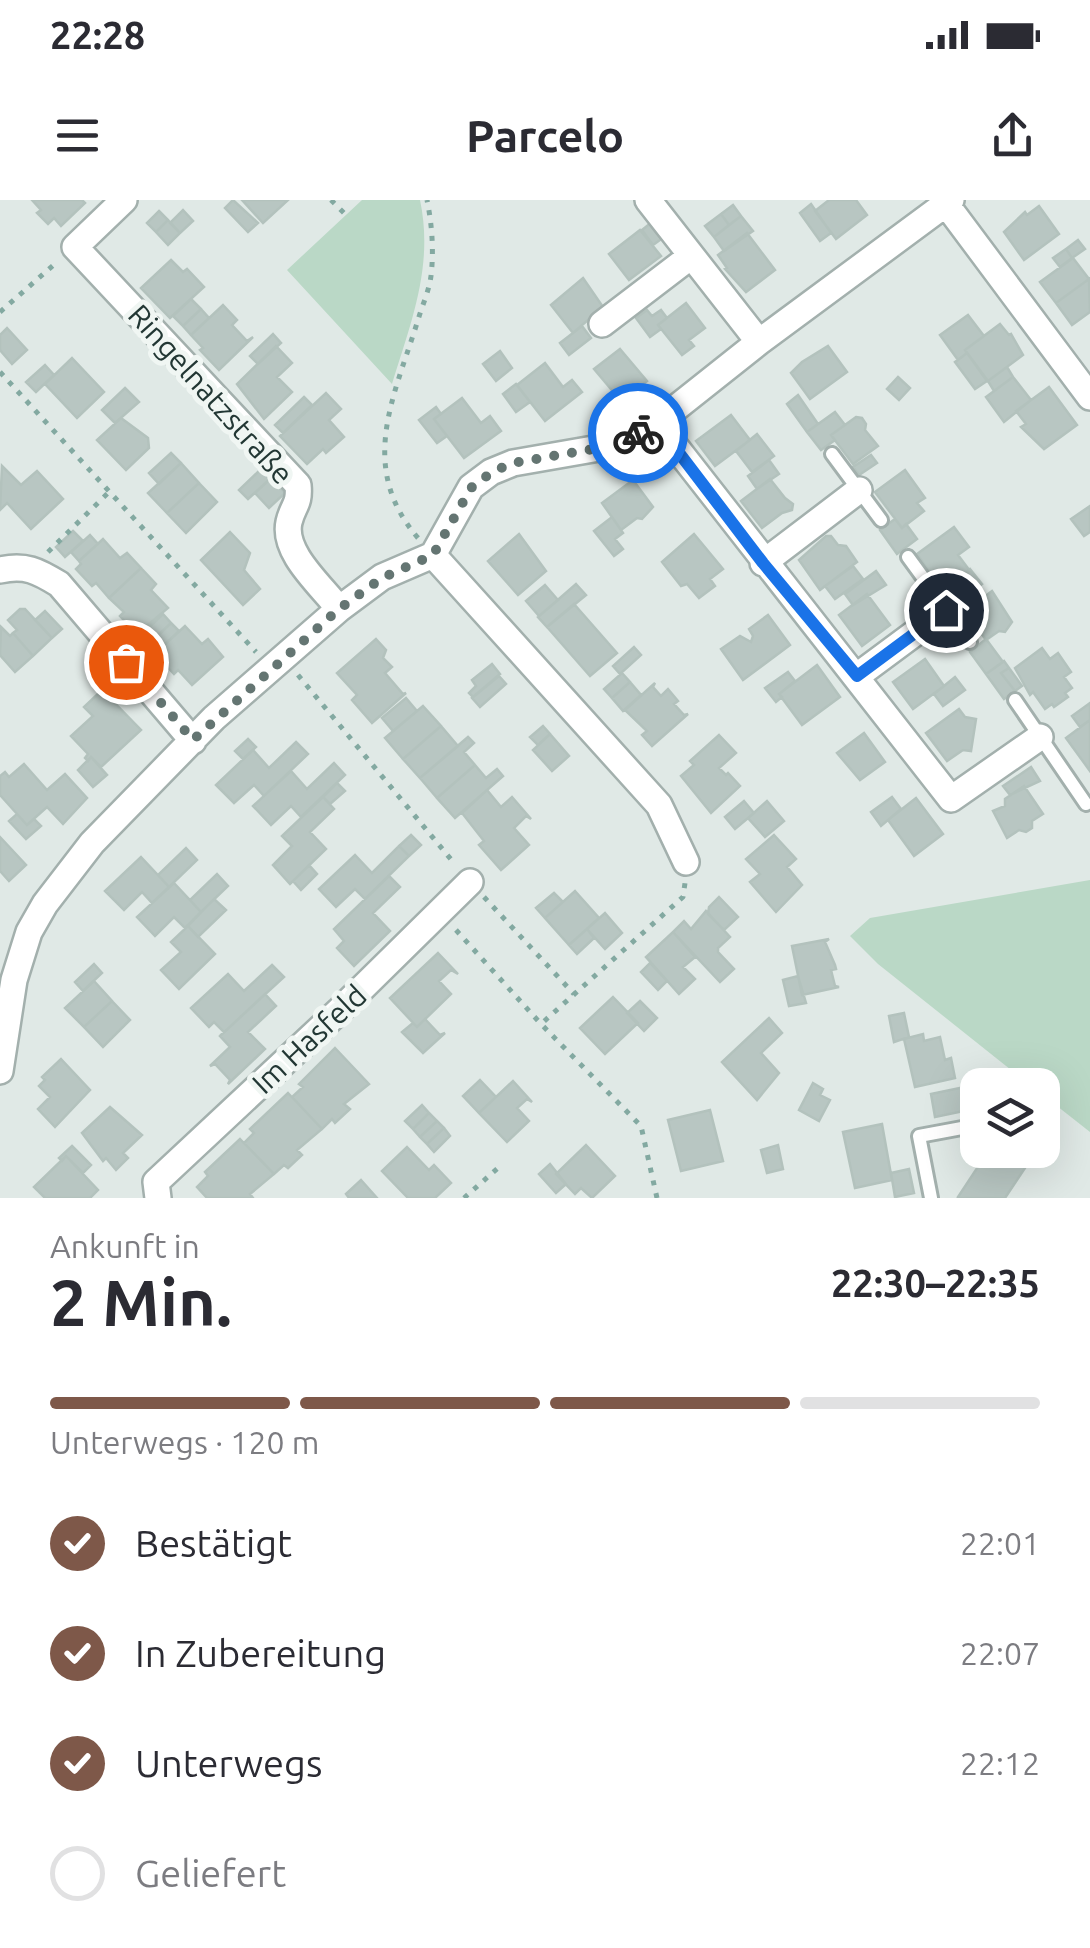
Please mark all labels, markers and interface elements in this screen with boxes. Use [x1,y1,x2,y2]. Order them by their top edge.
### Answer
text: 22:28 [50,14,145,56]
icon: menu [50,108,105,163]
icon: share [985,108,1040,163]
text: Parcelo [466,110,624,161]
street label: Ringelnatzstraße [122,297,300,491]
courier [588,383,688,483]
icon: bike [611,406,666,461]
pin [904,568,989,653]
icon: home [919,583,974,638]
pin [84,620,169,705]
icon: bag [99,635,154,690]
street label: Im Hasfeld [245,978,373,1100]
map controls [960,1068,1060,1168]
button: layers [960,1068,1060,1168]
text: Ankunft in [50,1228,200,1264]
text: 22:30–22:35 [831,1262,1040,1304]
text: 2 Min. [50,1265,232,1338]
text: Unterwegs · 120 m [50,1424,319,1460]
icon: check [50,1516,105,1571]
text: Bestätigt [135,1522,292,1564]
text: 22:01 [960,1525,1040,1561]
icon: check [50,1626,105,1681]
text: In Zubereitung [135,1632,386,1674]
text: 22:07 [960,1635,1040,1671]
icon: check [50,1736,105,1791]
text: Unterwegs [135,1742,322,1784]
text: 22:12 [960,1745,1040,1781]
text: Geliefert [135,1852,286,1894]

